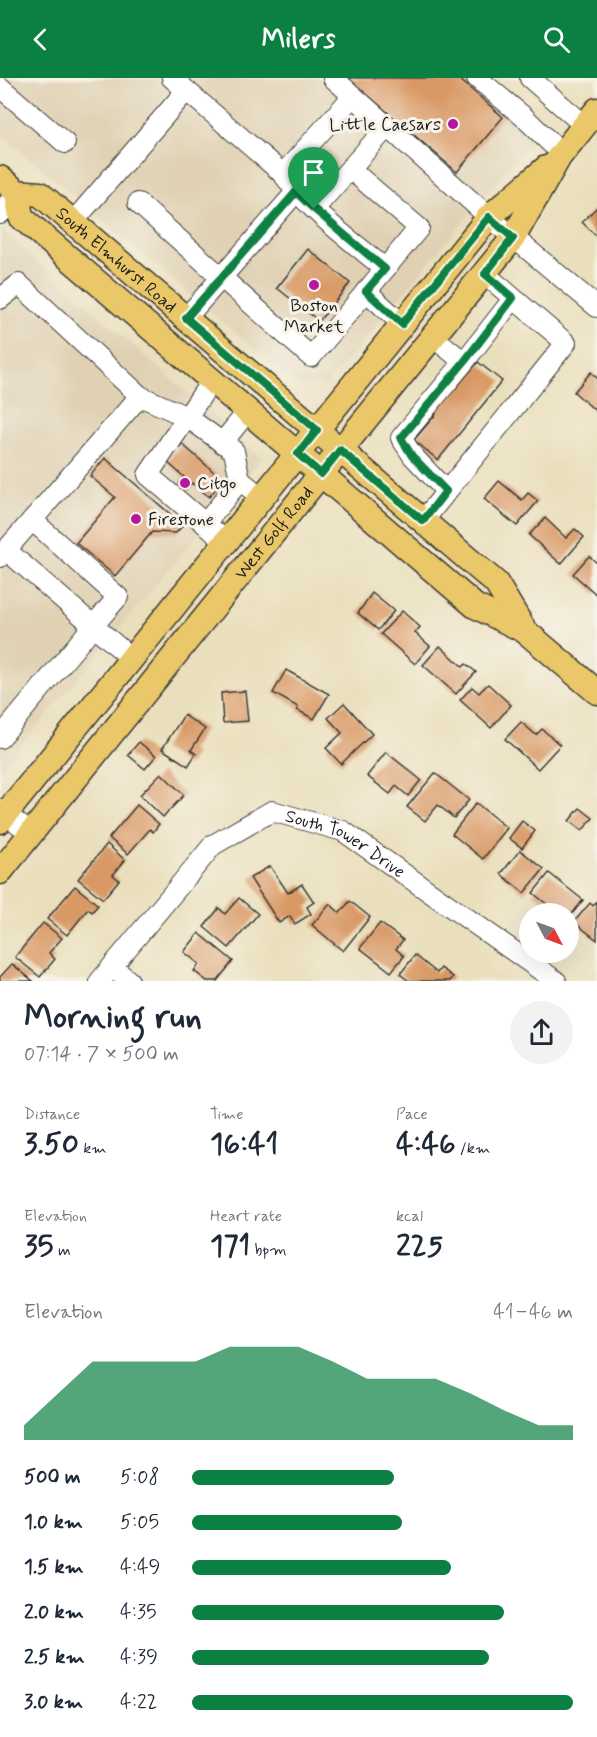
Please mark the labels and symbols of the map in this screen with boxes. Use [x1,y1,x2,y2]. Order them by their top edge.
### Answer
place label: Little Caesars [329,113,441,137]
marker: Little Caesars [446,117,460,131]
pin [288,147,339,209]
street label: South Elmhurst Road [50,202,182,319]
marker: Boston Market [307,278,321,292]
place label: Boston Market [284,294,344,339]
place label: Citgo [197,472,236,497]
marker: Citgo [178,476,192,490]
street label: West Golf Road [229,481,319,585]
place label: Firestone [148,508,214,532]
marker: Firestone [129,512,143,526]
street label: South Tower Drive [282,804,410,884]
north arrow [519,903,579,963]

